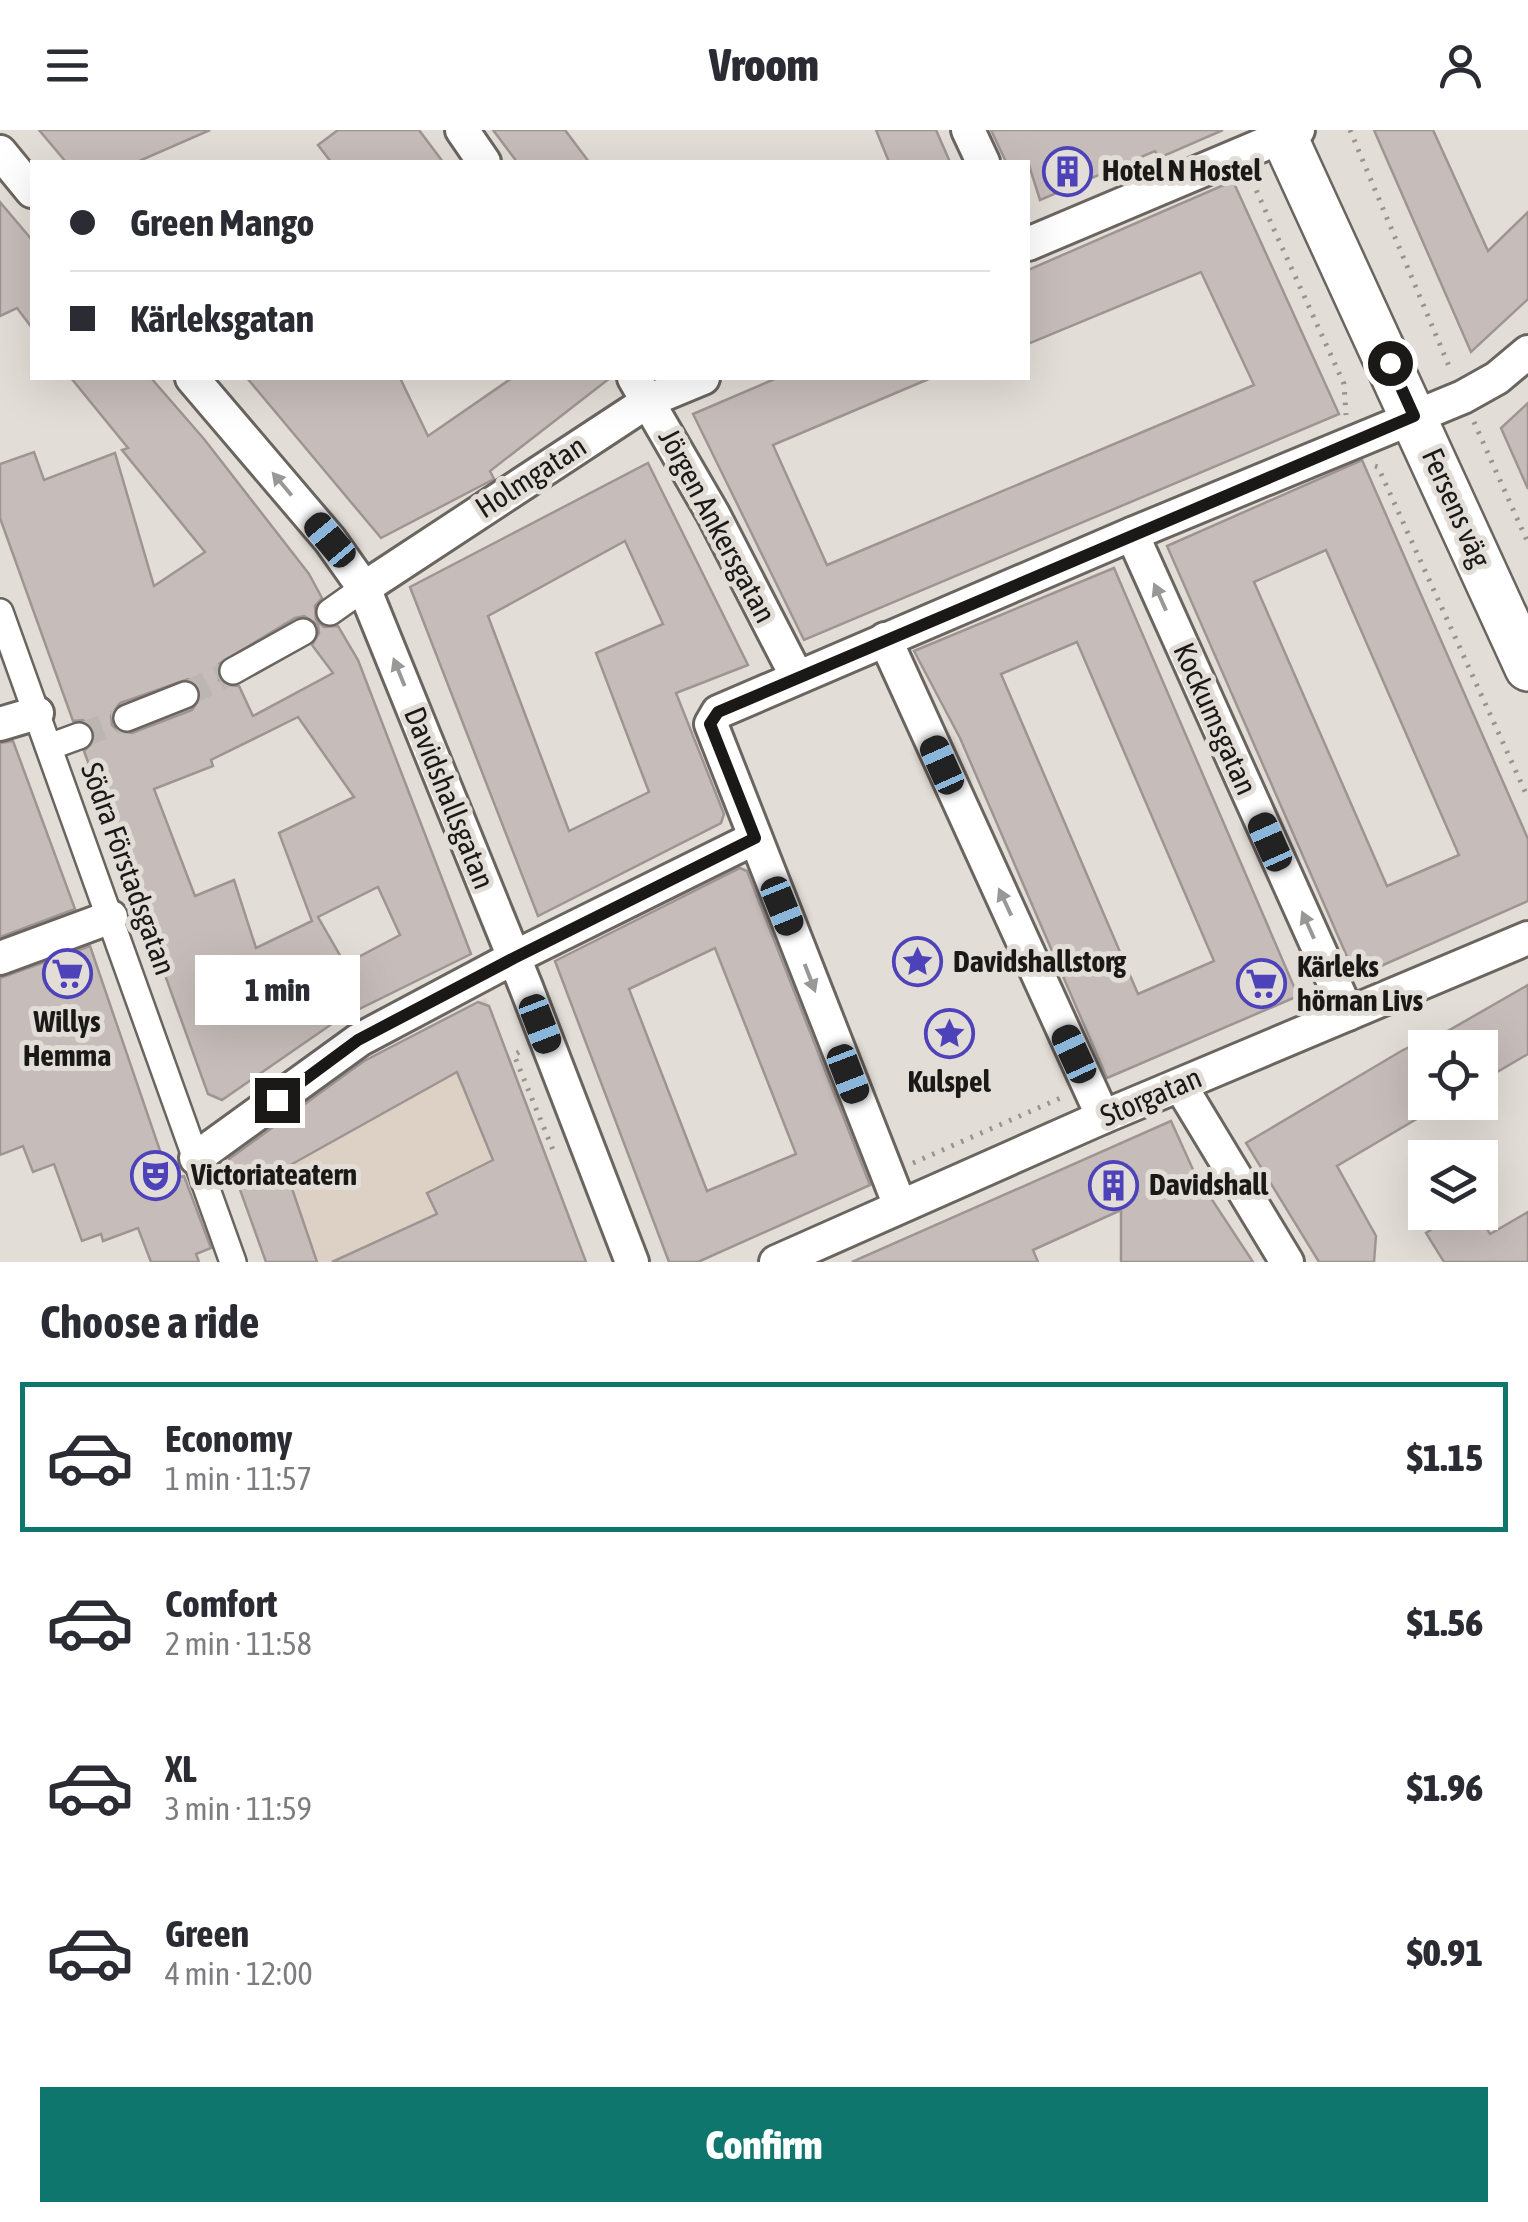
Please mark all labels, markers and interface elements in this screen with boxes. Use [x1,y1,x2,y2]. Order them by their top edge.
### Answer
icon: menu [40,38,95,93]
icon: person [1433,38,1488,93]
text: Vroom [709,39,819,91]
building icon: Hotel N Hostel [1041,145,1093,197]
place label: Hotel N Hostel [1102,153,1262,187]
text: Green Mango [130,201,314,244]
text: Kärleksgatan [130,297,314,340]
route start [1368,341,1413,386]
street label: Jörgen Ankersgatan [653,423,783,628]
street label: Holmgatan [469,428,592,524]
street label: Fersens väg [1416,443,1498,572]
one-way arrow [272,471,293,496]
car [299,507,361,573]
one-way arrow [1152,582,1168,611]
street label: Kockumsgatan [1167,637,1265,800]
one-way arrow [390,657,406,687]
street label: Davidshallsgatan [398,702,502,894]
car [916,731,968,799]
street label: Södra Förstadsgatan [75,758,183,979]
car [1244,808,1296,876]
car [757,873,807,939]
one-way arrow [997,887,1013,917]
one-way arrow [1300,910,1316,940]
place icon: Davidshallstorg [892,936,944,988]
place label: Davidshallstorg [953,944,1126,978]
supermarket icon: Willys Hemma [41,947,93,999]
place label: Kärleks hörnan Livs [1297,949,1424,1017]
callout: 1 min [194,955,360,1025]
supermarket icon: Kärleks hörnan Livs [1236,958,1288,1010]
one-way arrow [803,963,819,993]
text: 1 min [245,971,310,1008]
car [515,991,565,1057]
place label: Willys Hemma [23,1004,111,1072]
place icon: Kulspel [923,1007,975,1059]
car [1048,1020,1100,1088]
map controls [1408,1030,1498,1230]
button: locate [1408,1030,1498,1120]
car [823,1041,873,1107]
street label: Storgatan [1095,1060,1206,1133]
place label: Kulspel [907,1064,992,1098]
route end [255,1078,300,1123]
button: layers [1408,1140,1498,1230]
theatre icon: Victoriateatern [130,1149,182,1201]
place label: Victoriateatern [190,1157,357,1191]
building icon: Davidshall [1088,1159,1140,1211]
place label: Davidshall [1149,1167,1269,1201]
text: Choose a ride [40,1296,259,1348]
icon: car [45,1412,135,1502]
text: Economy [165,1417,292,1460]
text: $1.15 [1407,1436,1483,1479]
text: 1 min · 11:57 [165,1460,312,1497]
icon: car [45,1577,135,1667]
text: Comfort [165,1582,277,1625]
text: $1.56 [1407,1601,1483,1644]
text: 2 min · 11:58 [165,1625,312,1662]
icon: car [45,1742,135,1832]
text: XL [165,1747,197,1790]
text: $1.96 [1407,1766,1483,1809]
text: 3 min · 11:59 [165,1790,312,1827]
icon: car [45,1907,135,1997]
text: Green [165,1912,249,1955]
text: $0.91 [1407,1931,1483,1974]
text: 4 min · 12:00 [165,1955,312,1992]
button: Confirm [40,2087,1488,2202]

